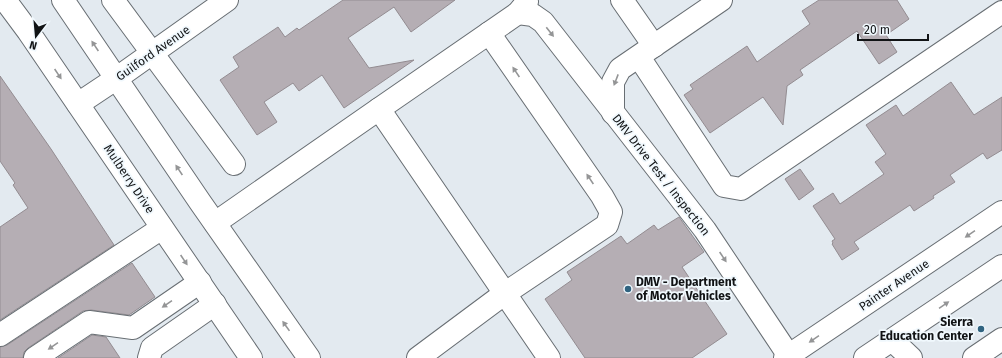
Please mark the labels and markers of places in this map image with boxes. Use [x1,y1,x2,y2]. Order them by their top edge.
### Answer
place label: DMV - Department of Motor Vehicles [636,275,737,303]
marker: DMV - Department of Motor Vehicles [623,284,633,294]
place label: Sierra Education Center [880,315,973,343]
marker: Sierra Education Center [976,324,986,334]

